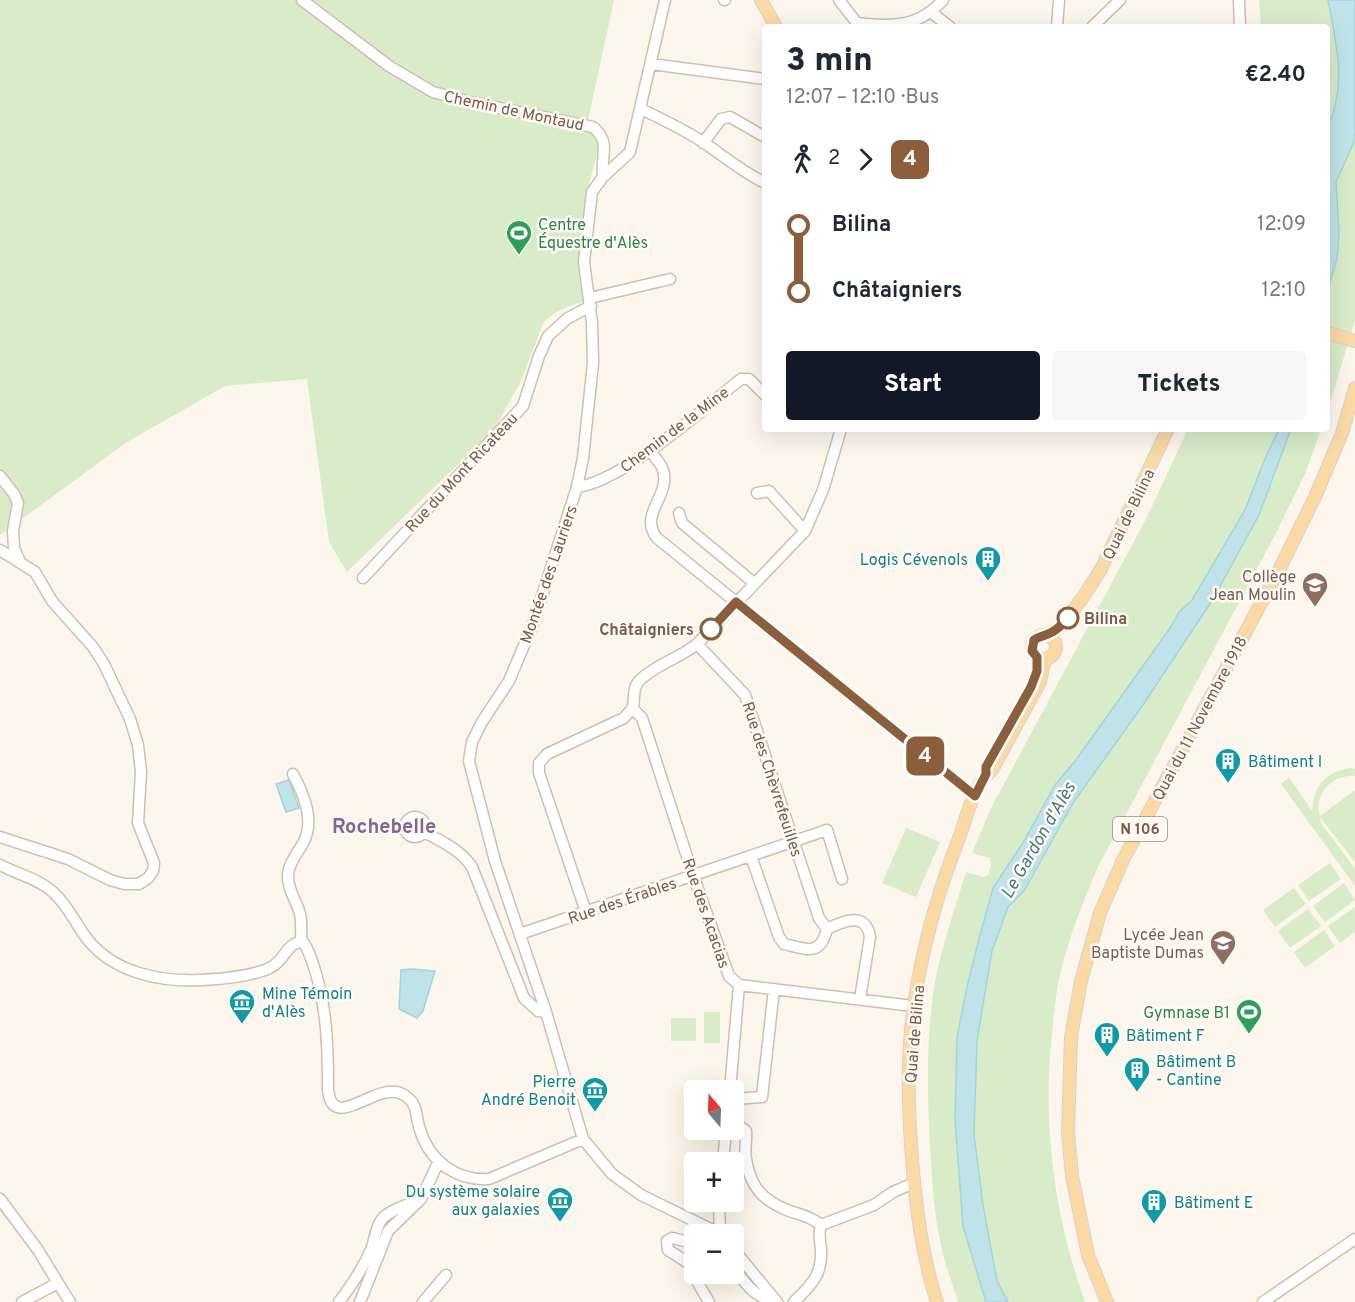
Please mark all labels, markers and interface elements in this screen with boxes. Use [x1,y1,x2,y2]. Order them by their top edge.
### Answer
text: 3 min [786,41,873,83]
text: €2.40 [1245,62,1306,89]
text: 12:07 – 12:10 · Bus [786,85,939,111]
street label: Chemin de Montaud [442,87,586,137]
icon: walk [786,143,819,176]
icon: forward [849,143,882,176]
text: 2 [828,146,840,172]
text: 4 [903,146,917,173]
text: Bilina [832,212,891,239]
text: 12:09 [1257,212,1306,238]
place label: Centre Équestre d'Alès [538,216,648,254]
sports icon: Centre Équestre d'Alès [504,218,534,256]
text: Châtaigniers [832,278,962,305]
text: 12:10 [1262,278,1306,304]
button: Start [786,351,1040,420]
button: Tickets [1052,351,1306,420]
street label: Chemin de la Mine [617,383,734,478]
street label: Rue du Mont Ricateau [402,409,523,537]
street label: Quai de Bilina [1099,466,1160,564]
street label: Montée des Lauriers [517,503,583,647]
building icon: Logis Cévenols [973,544,1003,582]
place label: Logis Cévenols [860,551,968,571]
place label: Collège Jean Moulin [1209,568,1296,606]
school or university icon: Collège Jean Moulin [1300,570,1330,608]
marker: Bilina [1057,607,1079,629]
place label: Bilina [1084,610,1127,630]
marker: Châtaigniers [700,618,722,640]
place label: Châtaigniers [599,621,694,641]
street label: Quai du 11 Novembre 1918 [1149,633,1253,805]
street label: Rue des Chèvrefeuilles [737,699,806,860]
line badge: 4 [906,736,944,776]
text: 4 [918,743,932,770]
building icon: Bâtiment I [1213,746,1243,784]
place label: Bâtiment I [1248,753,1322,773]
water label: Le Gardon d'Alès [997,778,1082,903]
district label: Rochebelle [332,815,436,841]
road number: N 106 [1113,817,1167,841]
street label: Rue des Acacias [677,856,733,971]
street label: Rue des Érables [565,872,679,930]
place label: Lycée Jean Baptiste Dumas [1091,926,1204,964]
school or university icon: Lycée Jean Baptiste Dumas [1208,928,1238,966]
street label: Quai de Bilina [902,984,930,1084]
place label: Mine Témoin d'Alès [262,985,352,1023]
museum icon: Mine Témoin d'Alès [227,987,257,1025]
sports icon: Gymnase B1 [1234,997,1264,1035]
place label: Gymnase B1 [1143,1004,1230,1024]
building icon: Bâtiment F [1092,1020,1122,1058]
place label: Bâtiment F [1126,1027,1205,1047]
place label: Bâtiment B - Cantine [1156,1053,1236,1091]
building icon: Bâtiment B - Cantine [1122,1055,1152,1093]
place label: Pierre André Benoit [481,1073,576,1111]
museum icon: Pierre André Benoit [580,1075,610,1113]
north arrow [684,1080,744,1140]
map controls [684,1080,744,1284]
button: + [684,1152,744,1212]
place label: Du système solaire aux galaxies [406,1183,540,1221]
museum icon: Du système solaire aux galaxies [545,1185,575,1223]
building icon: Bâtiment E [1139,1187,1169,1225]
place label: Bâtiment E [1174,1194,1253,1214]
button: − [684,1224,744,1284]

